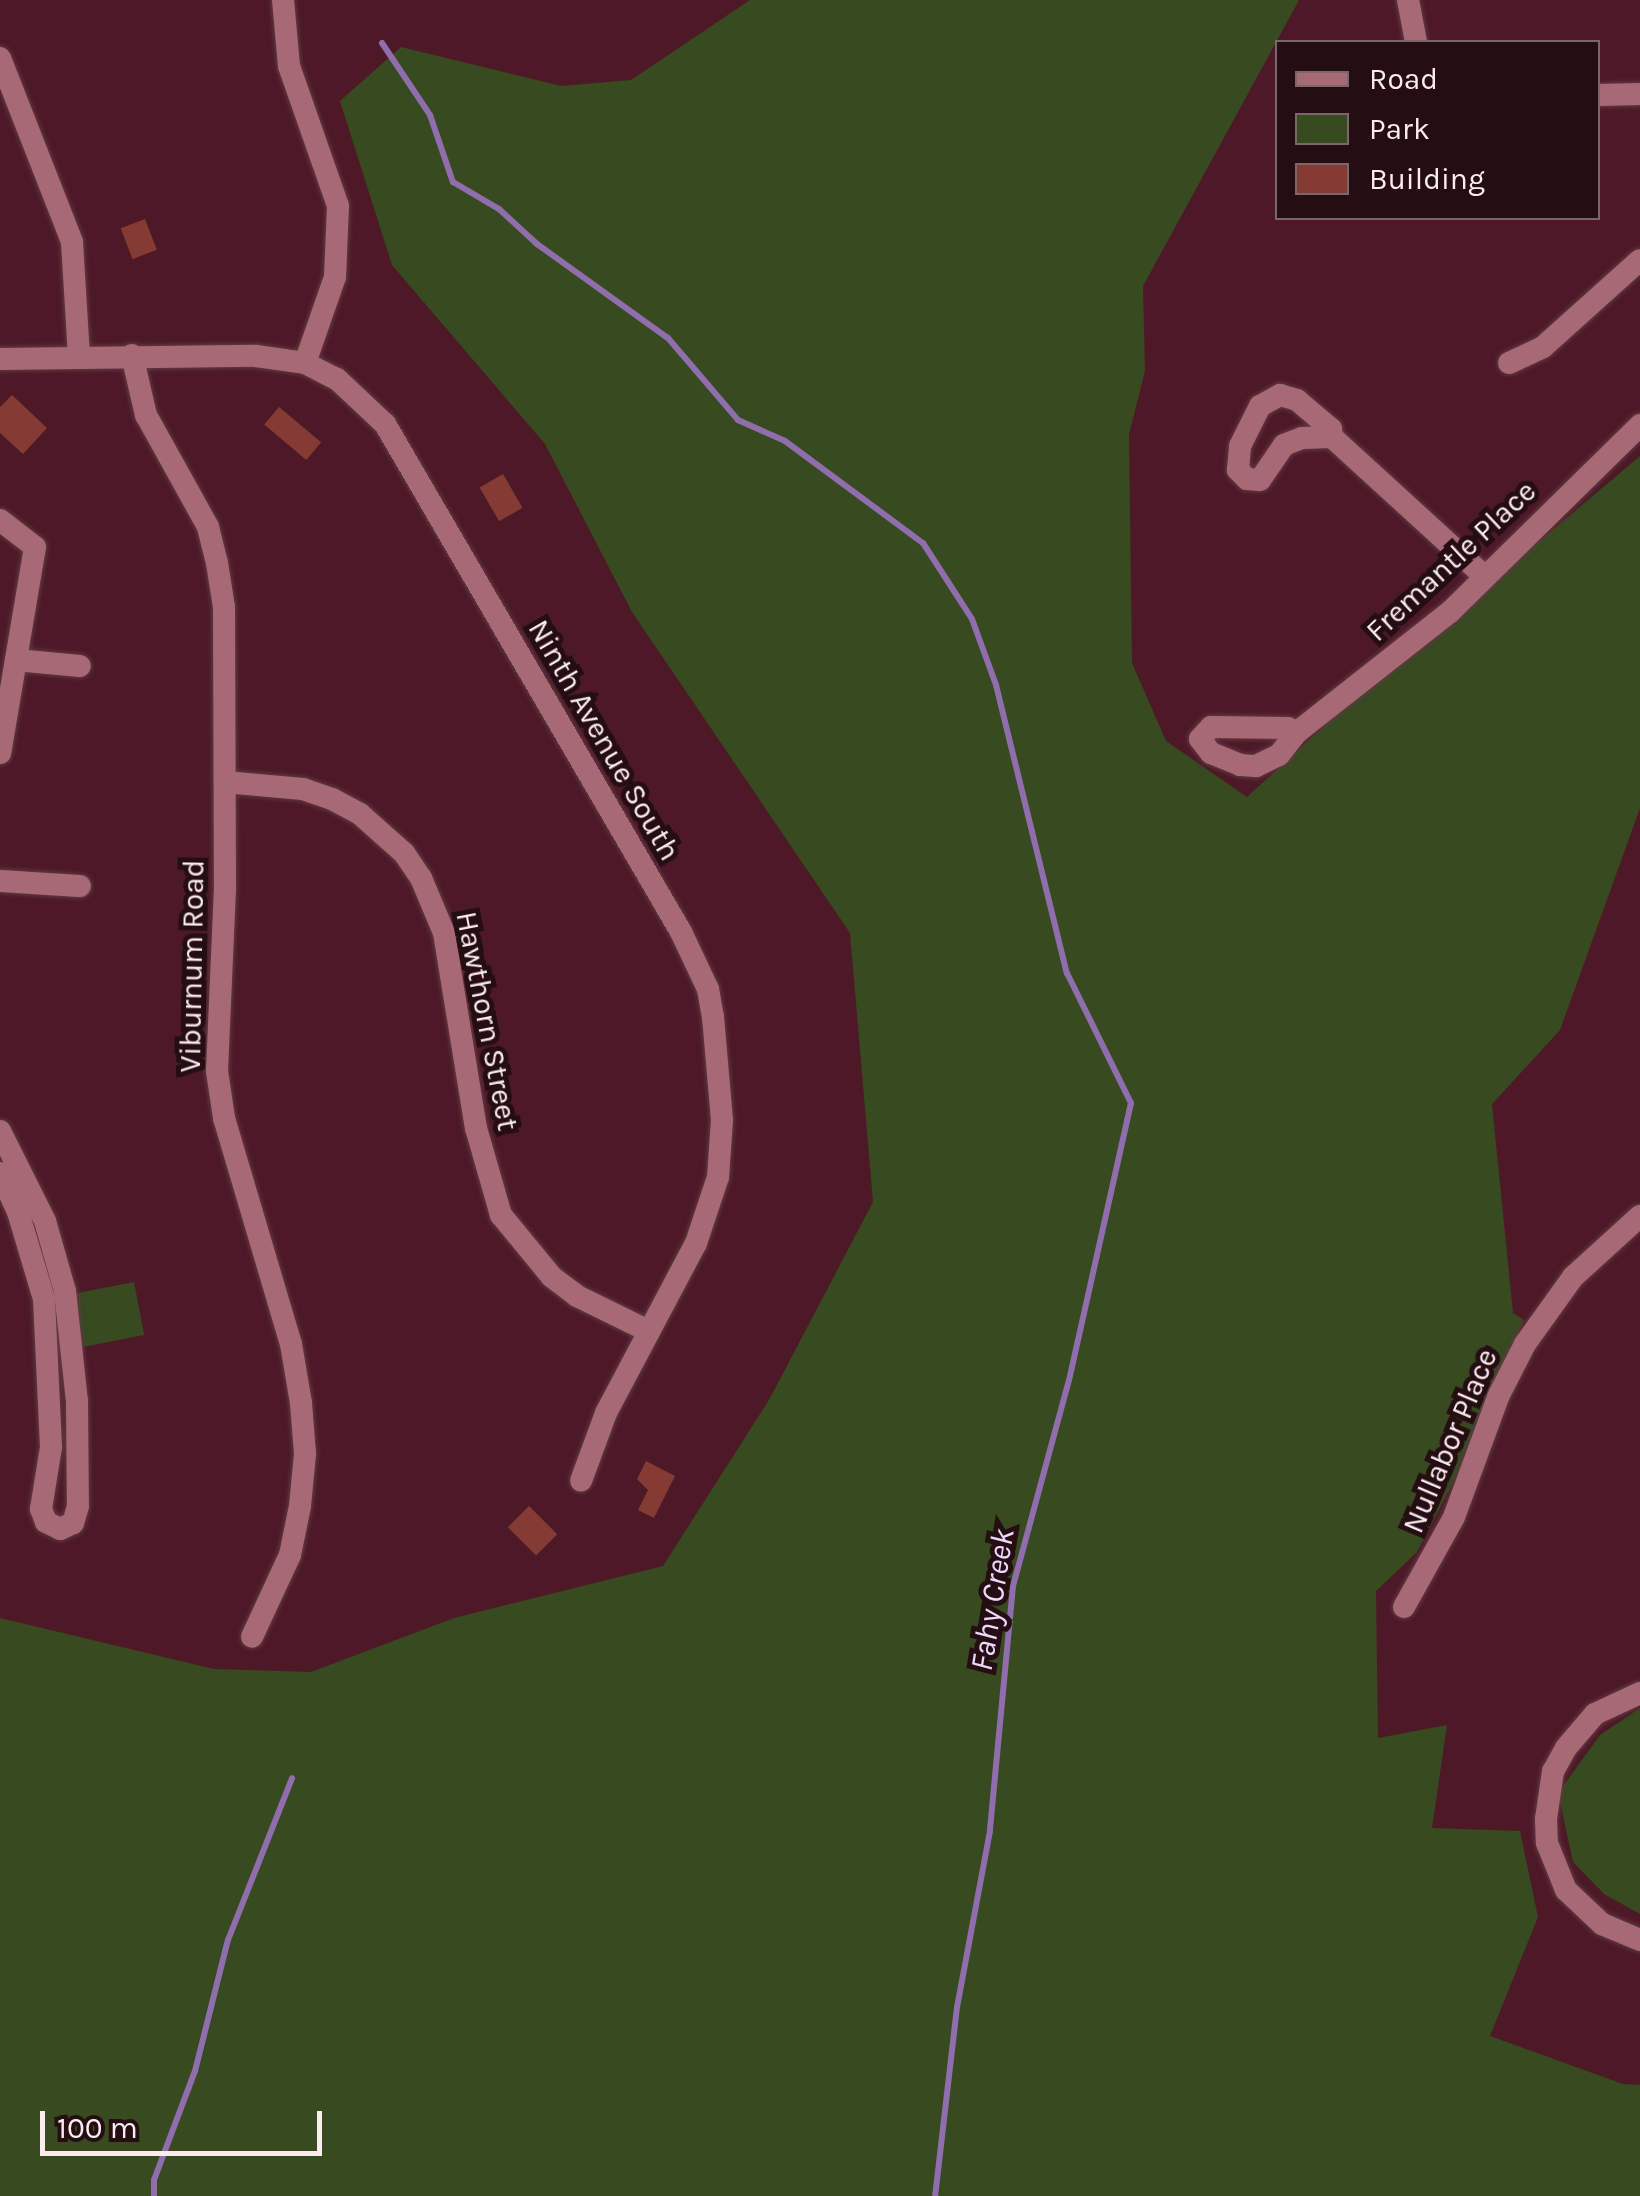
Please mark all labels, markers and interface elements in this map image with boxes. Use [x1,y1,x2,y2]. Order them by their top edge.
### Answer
legend [1275,40,1600,220]
text: Road [1369,61,1438,97]
text: Park [1369,111,1430,147]
text: Building [1369,161,1485,197]
street label: Fremantle Place [1359,473,1543,649]
street label: Ninth Avenue South [520,613,688,867]
street label: Viburnum Road [172,859,212,1073]
street label: Hawthorn Street [448,908,526,1134]
street label: Nullabor Place [1395,1344,1505,1538]
water label: Fahy Creek [963,1526,1023,1674]
scale bar [45,2091,328,2153]
text: 100 m [57,2110,138,2146]

